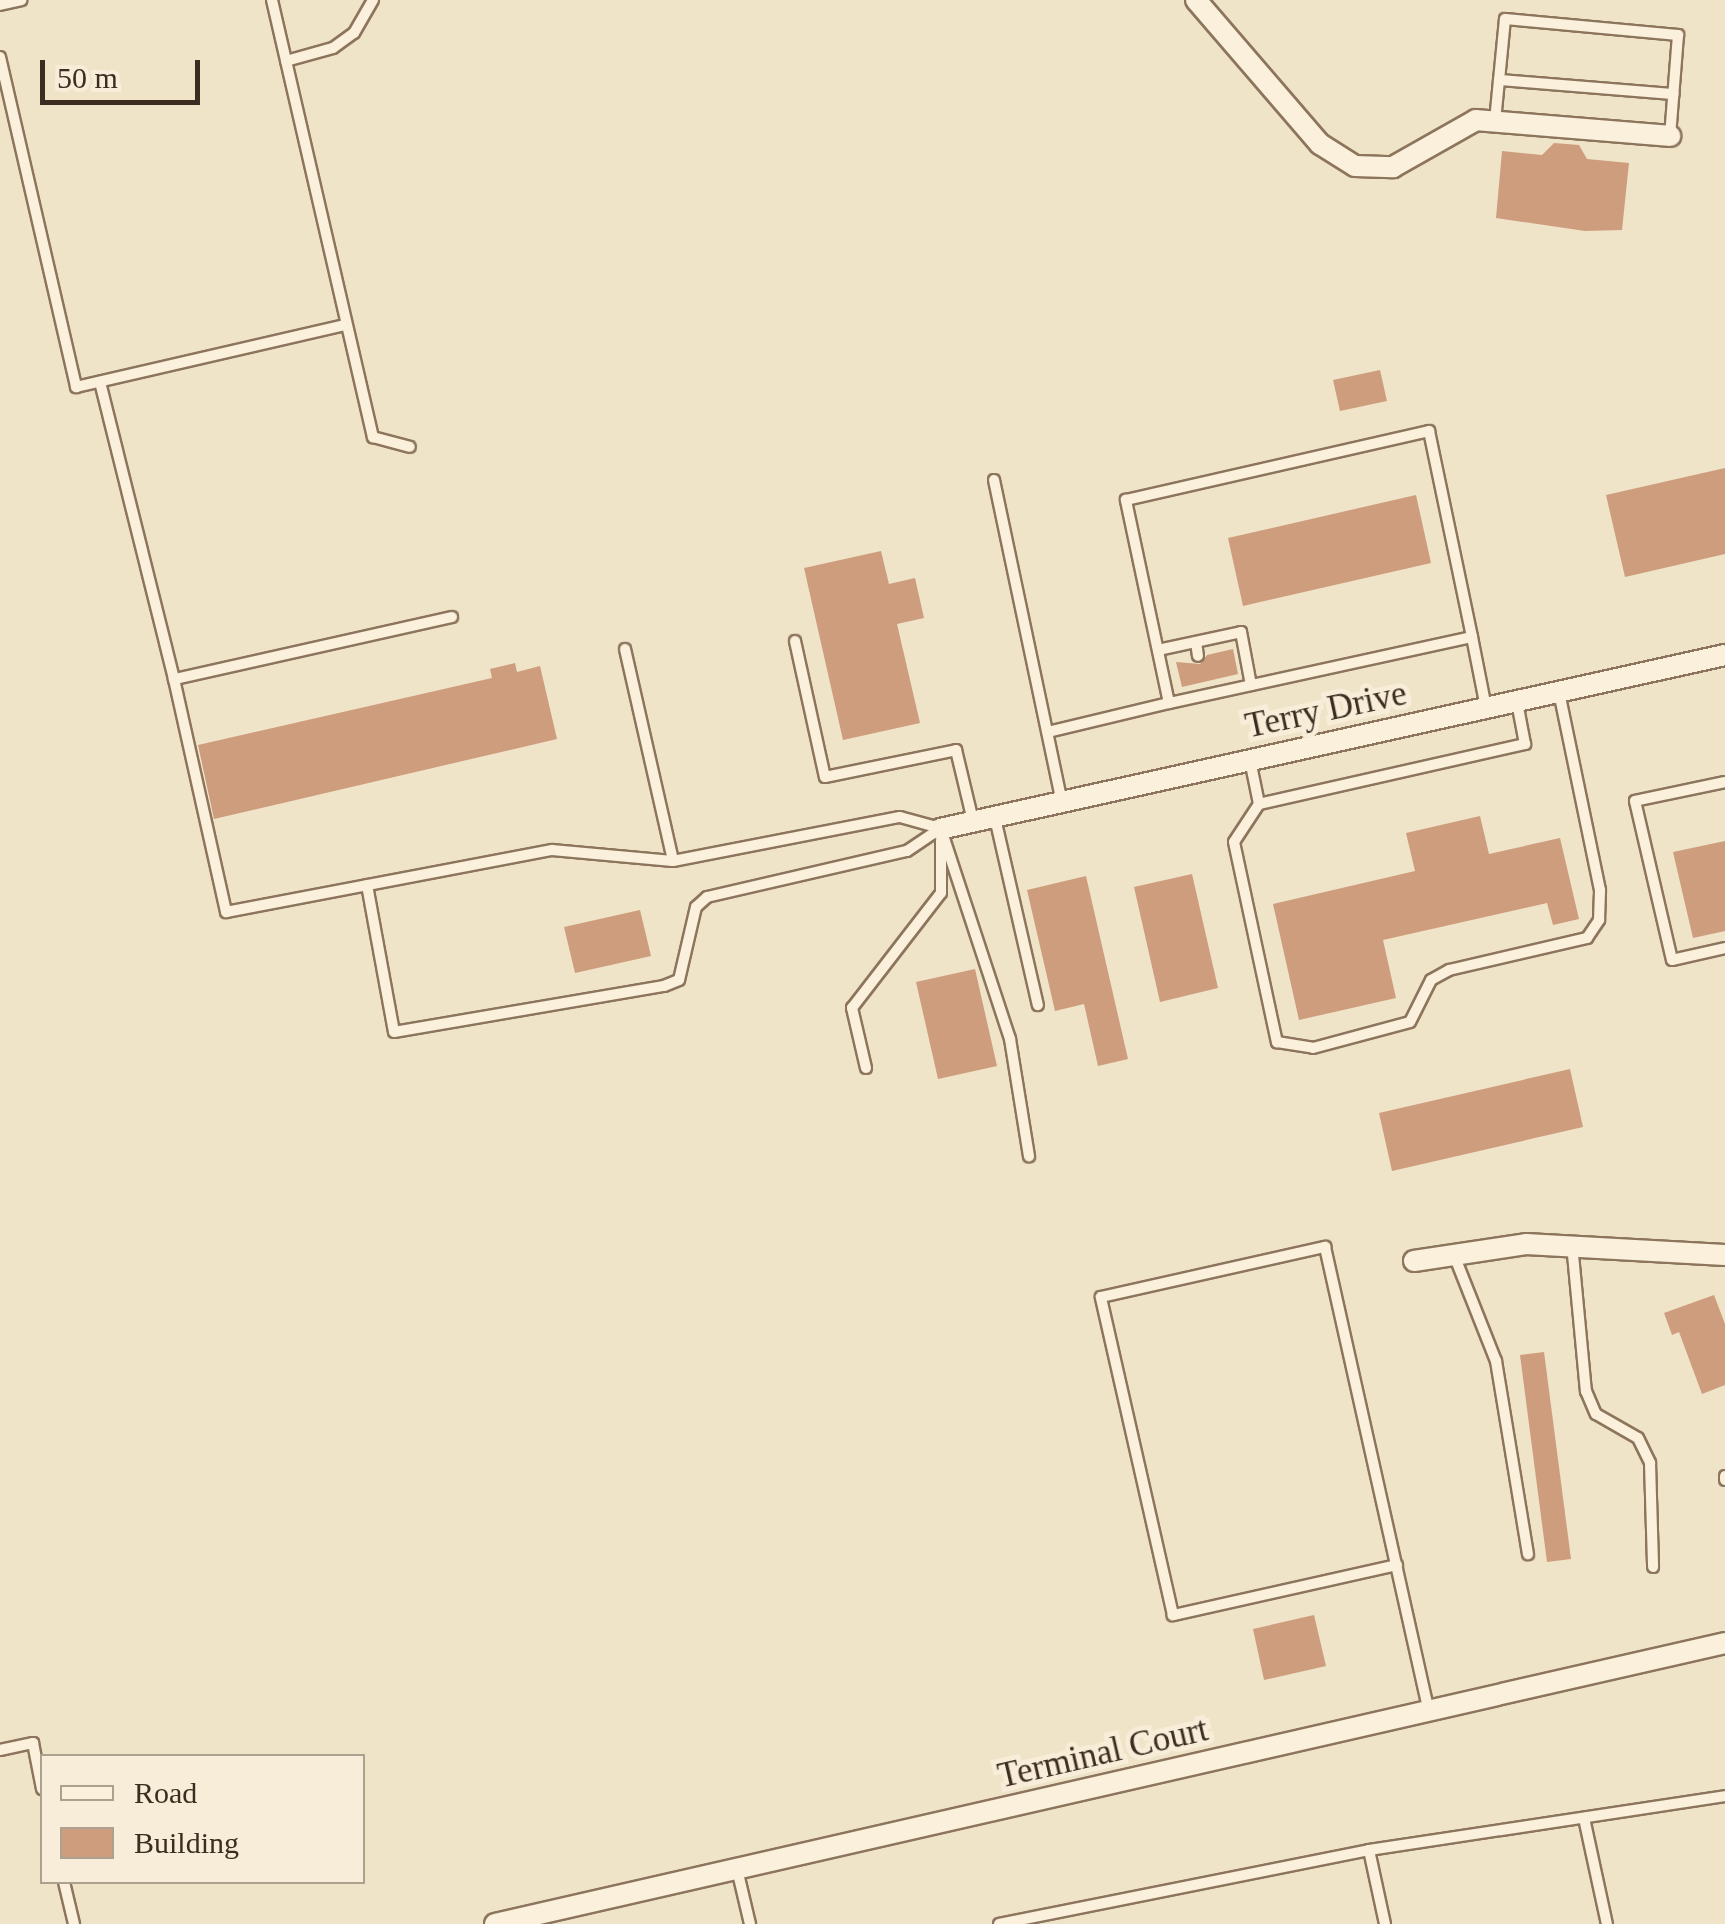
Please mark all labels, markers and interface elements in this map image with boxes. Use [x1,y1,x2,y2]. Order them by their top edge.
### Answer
scale bar [45,40,205,102]
text: 50 m [57,61,118,94]
street label: Terry Drive [1242,672,1410,748]
street label: Terminal Court [994,1708,1212,1798]
legend [40,1754,365,1884]
text: Road [134,1776,197,1809]
text: Building [134,1826,239,1859]

